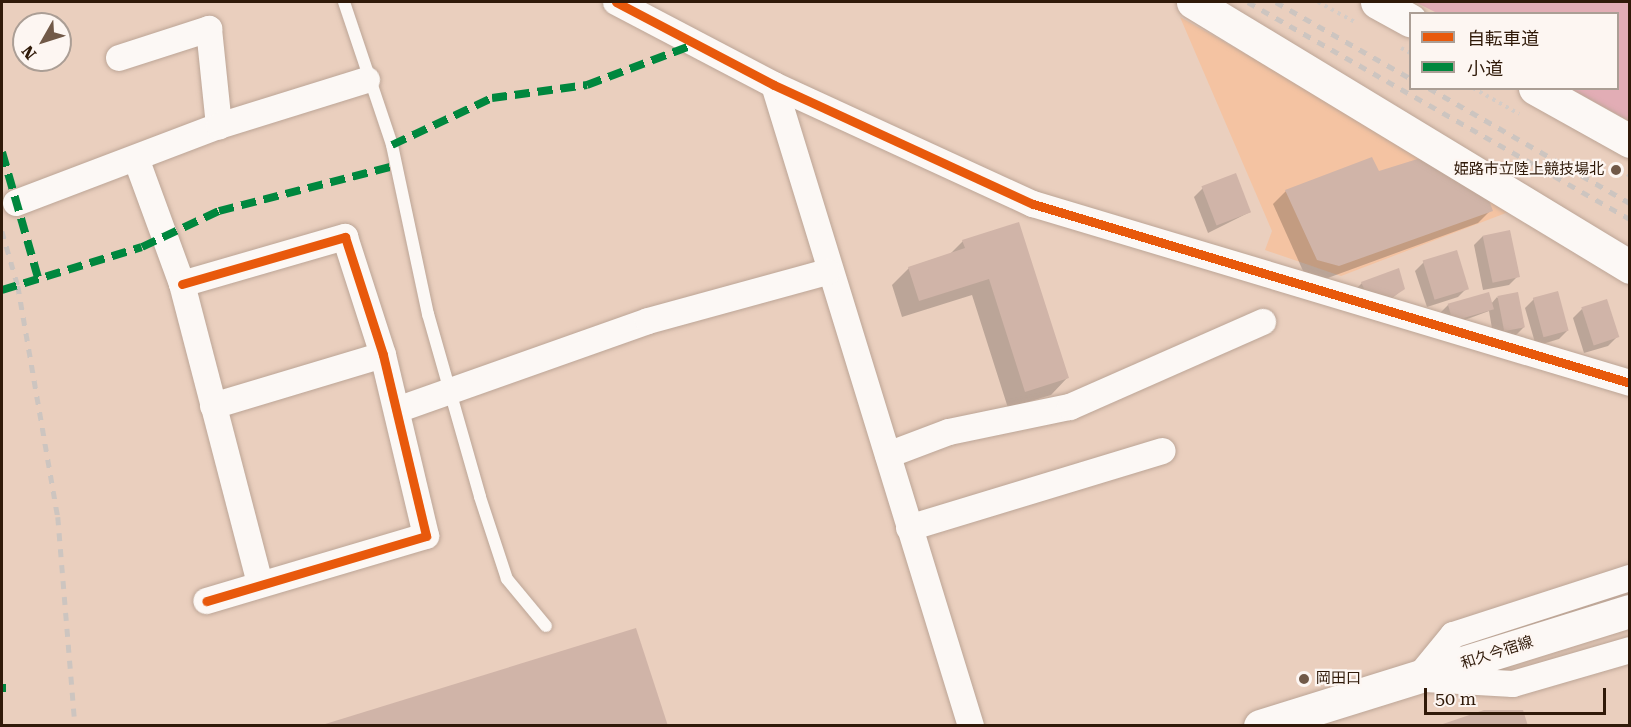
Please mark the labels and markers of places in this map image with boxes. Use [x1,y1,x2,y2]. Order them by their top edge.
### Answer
place label: 姫路市立陸上競技場北 [1454,161,1604,179]
marker: 姫路市立陸上競技場北 [1609,163,1623,177]
place label: 岡田口 [1316,670,1361,688]
marker: 岡田口 [1297,672,1311,686]

